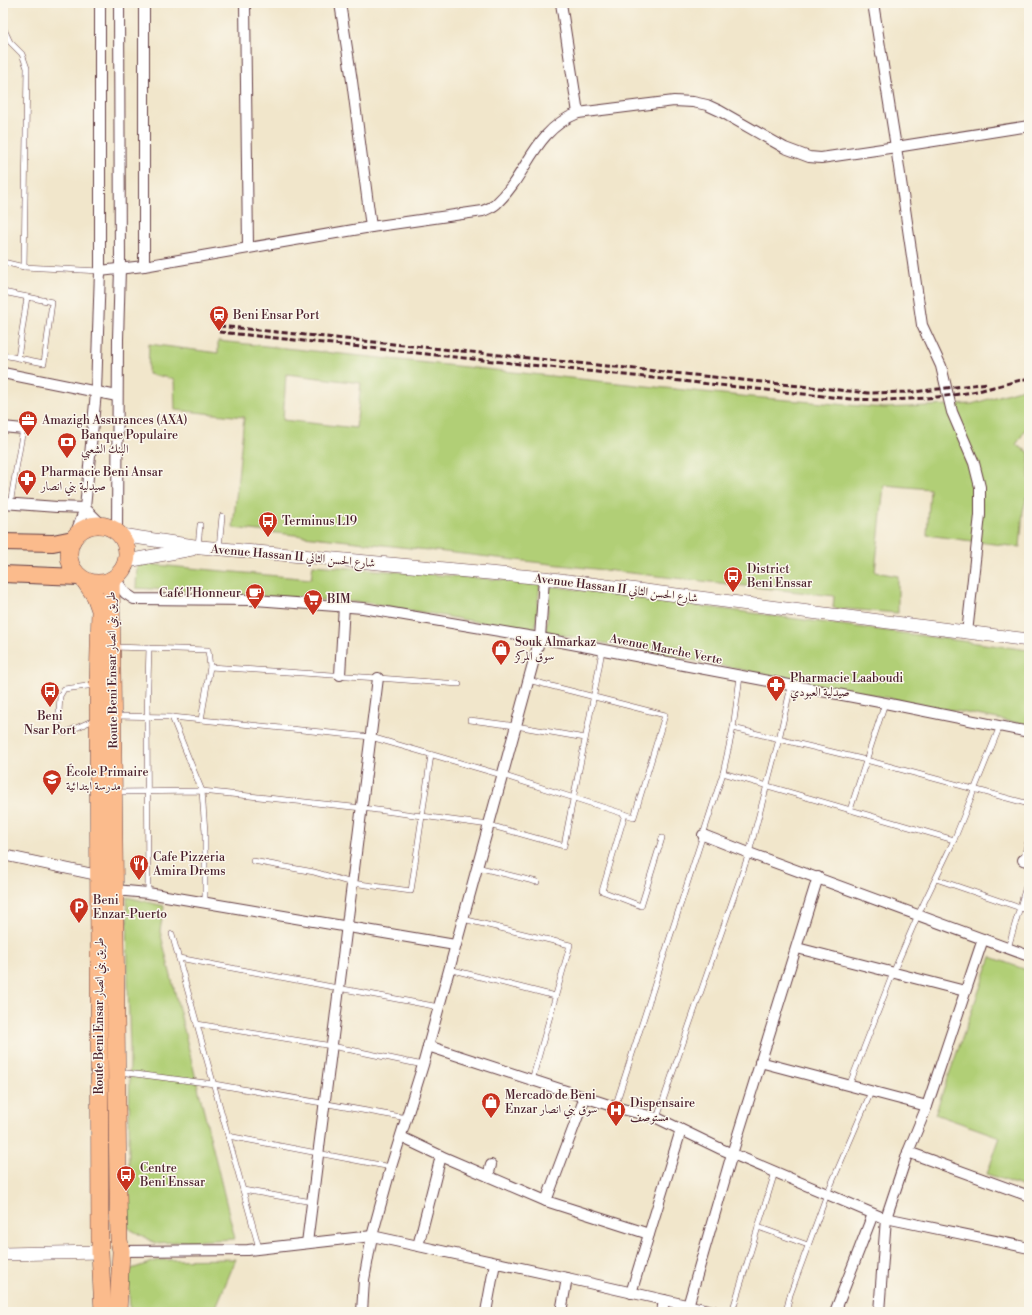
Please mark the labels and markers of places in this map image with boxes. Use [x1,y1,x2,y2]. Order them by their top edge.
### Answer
station icon: Beni Ensar Port [208,304,230,332]
place label: Beni Ensar Port [232,308,320,323]
office icon: Amazigh Assurances (AXA) [17,409,39,437]
place label: Amazigh Assurances (AXA) [41,413,187,428]
place label: Banque Populaire البنك الشعبي [80,428,178,461]
bank icon: Banque Populaire البنك الشعبي [56,431,78,459]
place label: Pharmacie Beni Ansar صيدلية بني انصار [40,465,163,497]
pharmacy icon: Pharmacie Beni Ansar صيدلية بني انصار [16,468,38,496]
bus stop icon: Terminus L19 [257,510,279,538]
place label: Terminus L19 [282,514,357,529]
place label: District Beni Enssar [746,562,812,591]
bus stop icon: District Beni Enssar [722,565,744,593]
cafe icon: Café l'Honneur [244,582,266,610]
place label: Café l'Honneur [159,586,241,601]
supermarket icon: BIM [302,588,324,616]
place label: BIM [326,592,351,607]
place label: Souk Almarkaz سوق المركز [513,635,596,664]
shop icon: Souk Almarkaz سوق المركز [490,638,512,666]
place label: Pharmacie Laaboudi صيدلية العبودي [790,671,903,702]
pharmacy icon: Pharmacie Laaboudi صيدلية العبودي [765,674,787,702]
bus stop icon: Beni Nsar Port [39,680,61,708]
place label: Beni Nsar Port [24,709,77,738]
place label: École Primaire مدرسة ابتدائية [66,763,148,794]
school or university icon: École Primaire مدرسة ابتدائية [41,768,63,796]
place label: Cafe Pizzeria Amira Drems [152,850,226,879]
restaurant icon: Cafe Pizzeria Amira Drems [128,853,150,881]
place label: Beni Enzar-Puerto [92,893,167,922]
parking icon: Beni Enzar-Puerto [68,896,90,924]
place label: Mercado de Beni Enzar سوق بني انصار [505,1088,598,1120]
shop icon: Mercado de Beni Enzar سوق بني انصار [480,1091,502,1119]
place label: Dispensaire مستوصف [630,1096,695,1125]
hospital icon: Dispensaire مستوصف [605,1099,627,1127]
place label: Centre Beni Enssar [139,1161,205,1190]
bus stop icon: Centre Beni Enssar [115,1164,137,1192]

